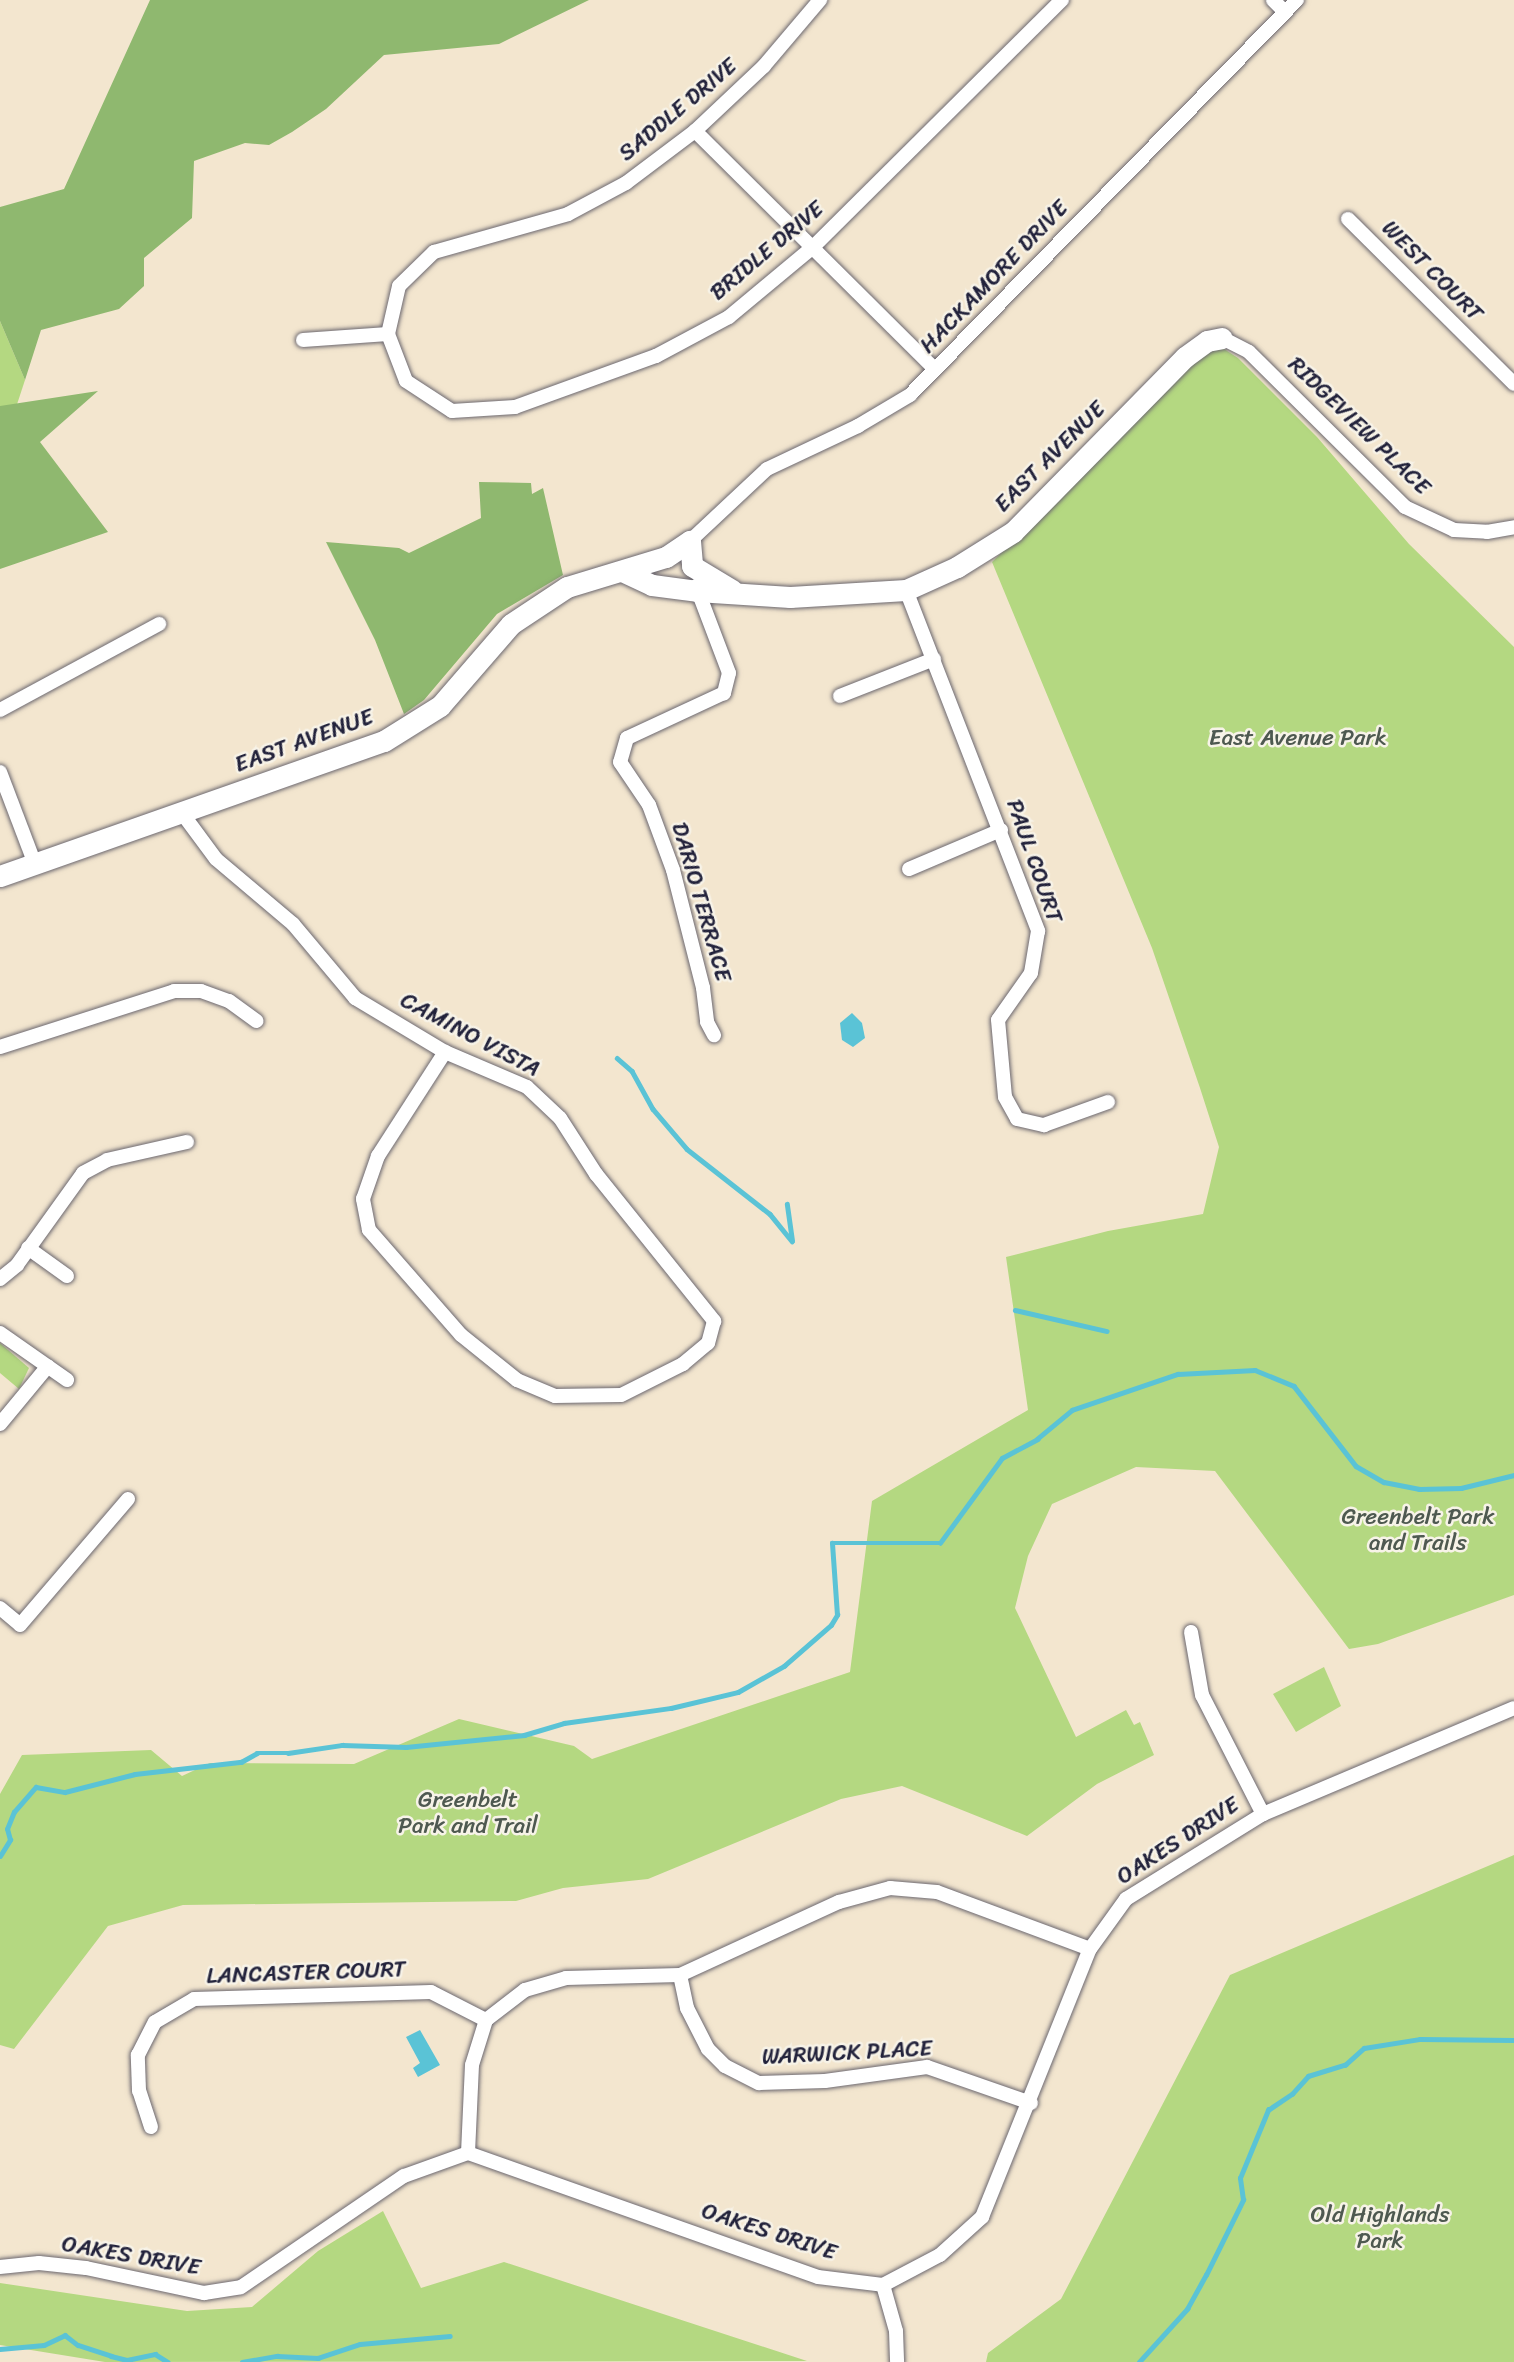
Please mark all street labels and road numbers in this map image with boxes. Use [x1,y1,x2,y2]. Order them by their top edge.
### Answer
street label: SADDLE DRIVE [612,51,744,169]
street label: BRIDLE DRIVE [703,194,831,308]
street label: HACKAMORE DRIVE [913,194,1075,360]
street label: WEST COURT [1376,215,1488,327]
street label: RIDGEVIEW PLACE [1282,351,1436,501]
street label: EAST AVENUE [989,396,1111,518]
street label: EAST AVENUE [231,703,377,779]
street label: PAUL COURT [1000,796,1068,926]
street label: DARIO TERRACE [665,818,737,986]
street label: CAMINO VISTA [396,987,544,1083]
street label: OAKES DRIVE [1112,1791,1244,1891]
street label: LANCASTER COURT [206,1956,406,1990]
street label: WARWICK PLACE [761,2035,933,2071]
street label: OAKES DRIVE [698,2197,840,2267]
street label: OAKES DRIVE [60,2230,202,2282]

